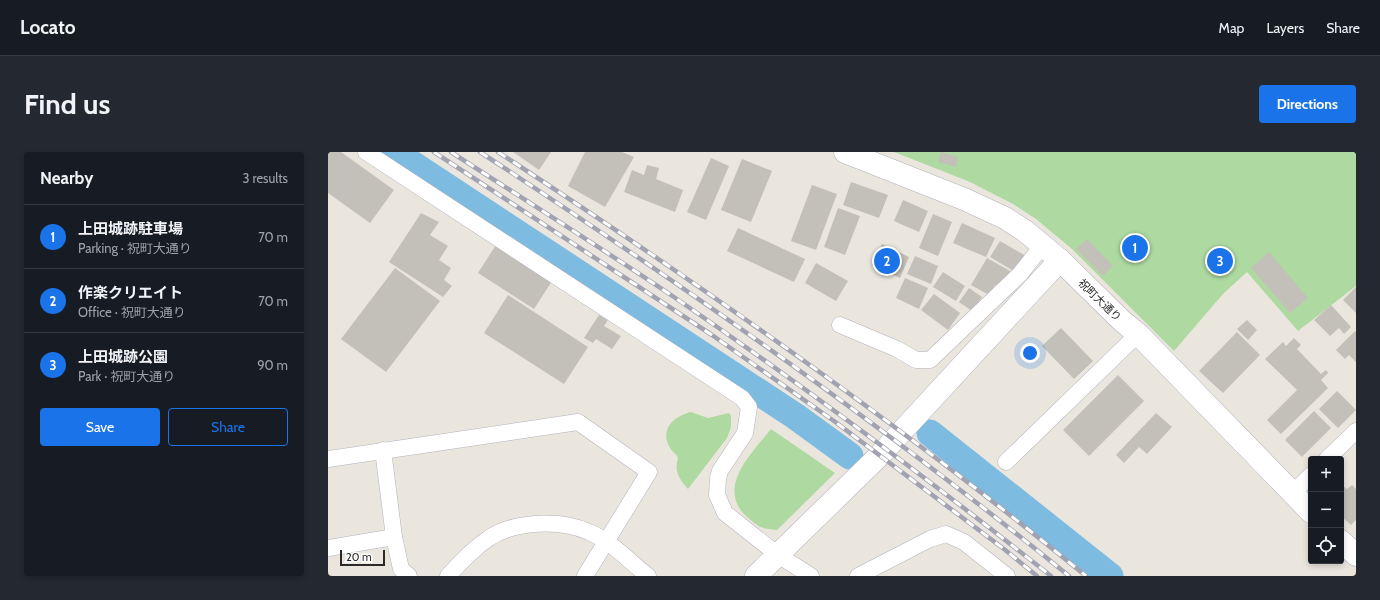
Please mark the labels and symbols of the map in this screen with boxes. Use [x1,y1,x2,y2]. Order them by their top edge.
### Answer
pin: 1 [1122,233,1148,263]
pin: 2 [874,246,900,276]
pin: 3 [1207,246,1233,276]
street label: 祝町大通り [1075,276,1125,324]
your location [1020,343,1040,363]
scale bar [340,548,385,567]

